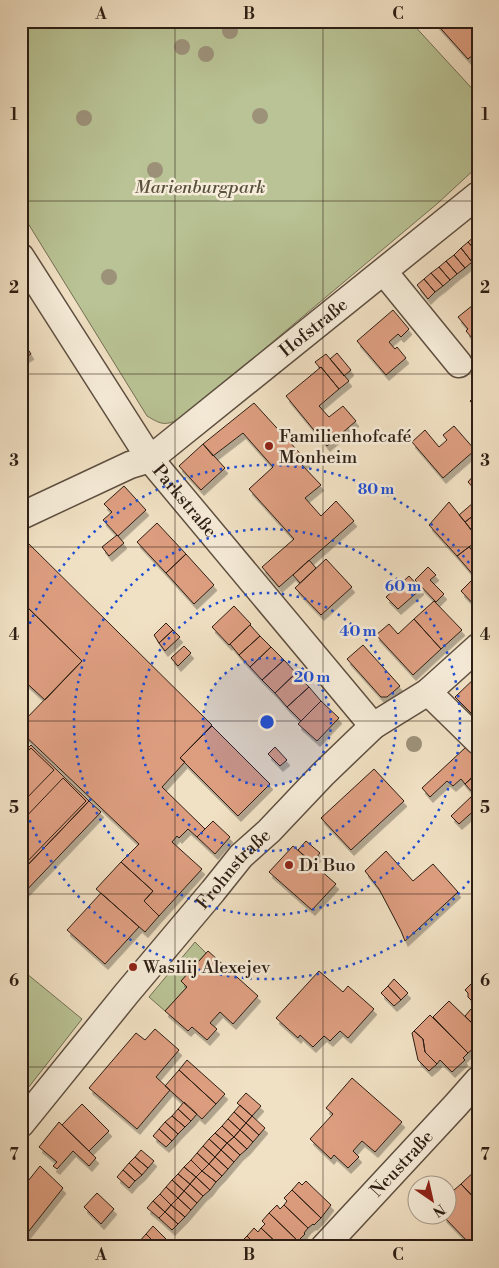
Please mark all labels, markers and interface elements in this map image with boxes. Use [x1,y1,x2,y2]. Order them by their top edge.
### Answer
text: A [94,4,107,24]
text: B [243,4,255,24]
text: C [392,4,404,24]
text: 1 [10,105,18,125]
text: 1 [481,105,489,125]
park label: Marienburgpark [135,176,265,199]
text: 2 [9,278,19,298]
text: 2 [480,278,490,298]
street label: Hofstraße [275,293,352,362]
place label: Familienhofcafé Monheim [279,425,412,469]
marker: Familienhofcafé Monheim [263,440,275,452]
text: 3 [9,451,19,471]
text: 3 [480,451,490,471]
street label: Parkstraße [148,459,222,542]
text: 80 m [358,480,395,499]
text: 60 m [385,577,422,596]
text: 40 m [339,622,377,641]
text: 4 [9,625,20,645]
text: 4 [480,625,491,645]
text: 20 m [294,668,331,687]
centre of rings [258,713,276,731]
text: 5 [9,798,19,818]
text: 5 [480,798,490,818]
street label: Frohnstraße [191,824,275,914]
place label: Di Buo [299,854,356,877]
marker: Di Buo [283,859,295,871]
place label: Wasilij Alexejev [142,956,271,979]
marker: Wasilij Alexejev [127,961,139,973]
text: 6 [9,971,19,991]
text: 6 [480,971,490,991]
street label: Neustraße [365,1125,438,1202]
text: 7 [9,1145,19,1165]
text: 7 [480,1145,490,1165]
north arrow [406,1176,456,1226]
text: N [429,1199,448,1221]
text: A [94,1245,107,1265]
text: B [243,1245,255,1265]
text: C [392,1245,404,1265]

